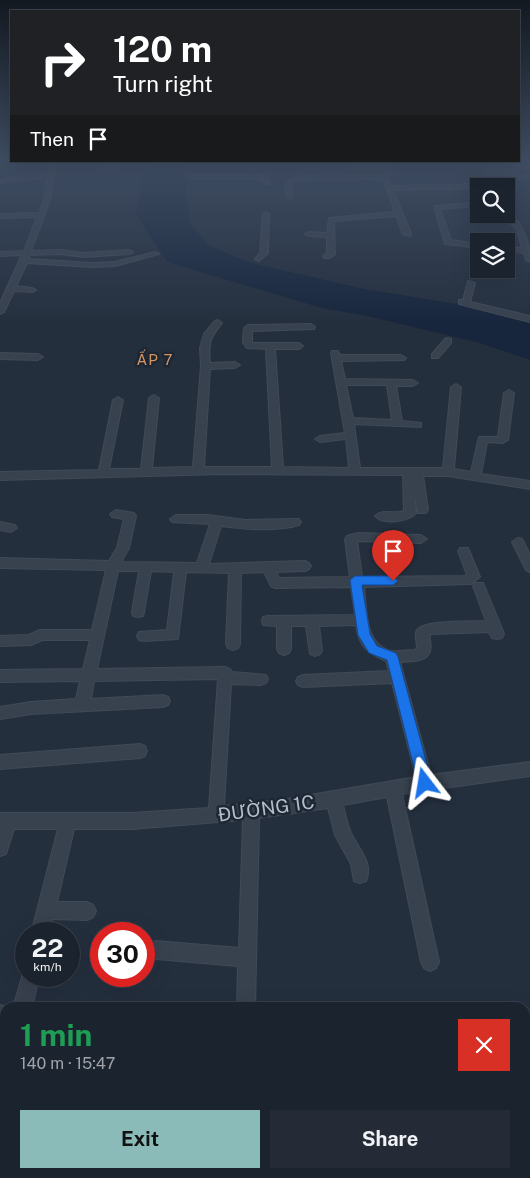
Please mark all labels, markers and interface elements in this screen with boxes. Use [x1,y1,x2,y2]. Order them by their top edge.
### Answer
text: 120 m [113,29,212,70]
icon: right [30,30,95,95]
text: Turn right [113,71,213,97]
icon: arrive [84,125,112,153]
text: Then [30,128,74,150]
map controls [470,178,515,278]
button: search [470,178,515,223]
button: layers [470,233,515,278]
district label: ẤP 7 [137,349,173,368]
pin [372,530,414,581]
icon: arrive [379,537,407,565]
position arrow [398,756,450,808]
street label: ĐƯỜNG 1C [216,790,316,826]
speed limit sign: 30 [90,922,155,987]
text: 22 [32,933,63,963]
text: km/h [33,960,62,974]
text: 1 min [20,1017,92,1053]
button: close [458,1019,510,1071]
text: 140 m · 15:47 [20,1054,115,1073]
button: Exit [20,1110,260,1168]
button: Share [270,1110,510,1168]

